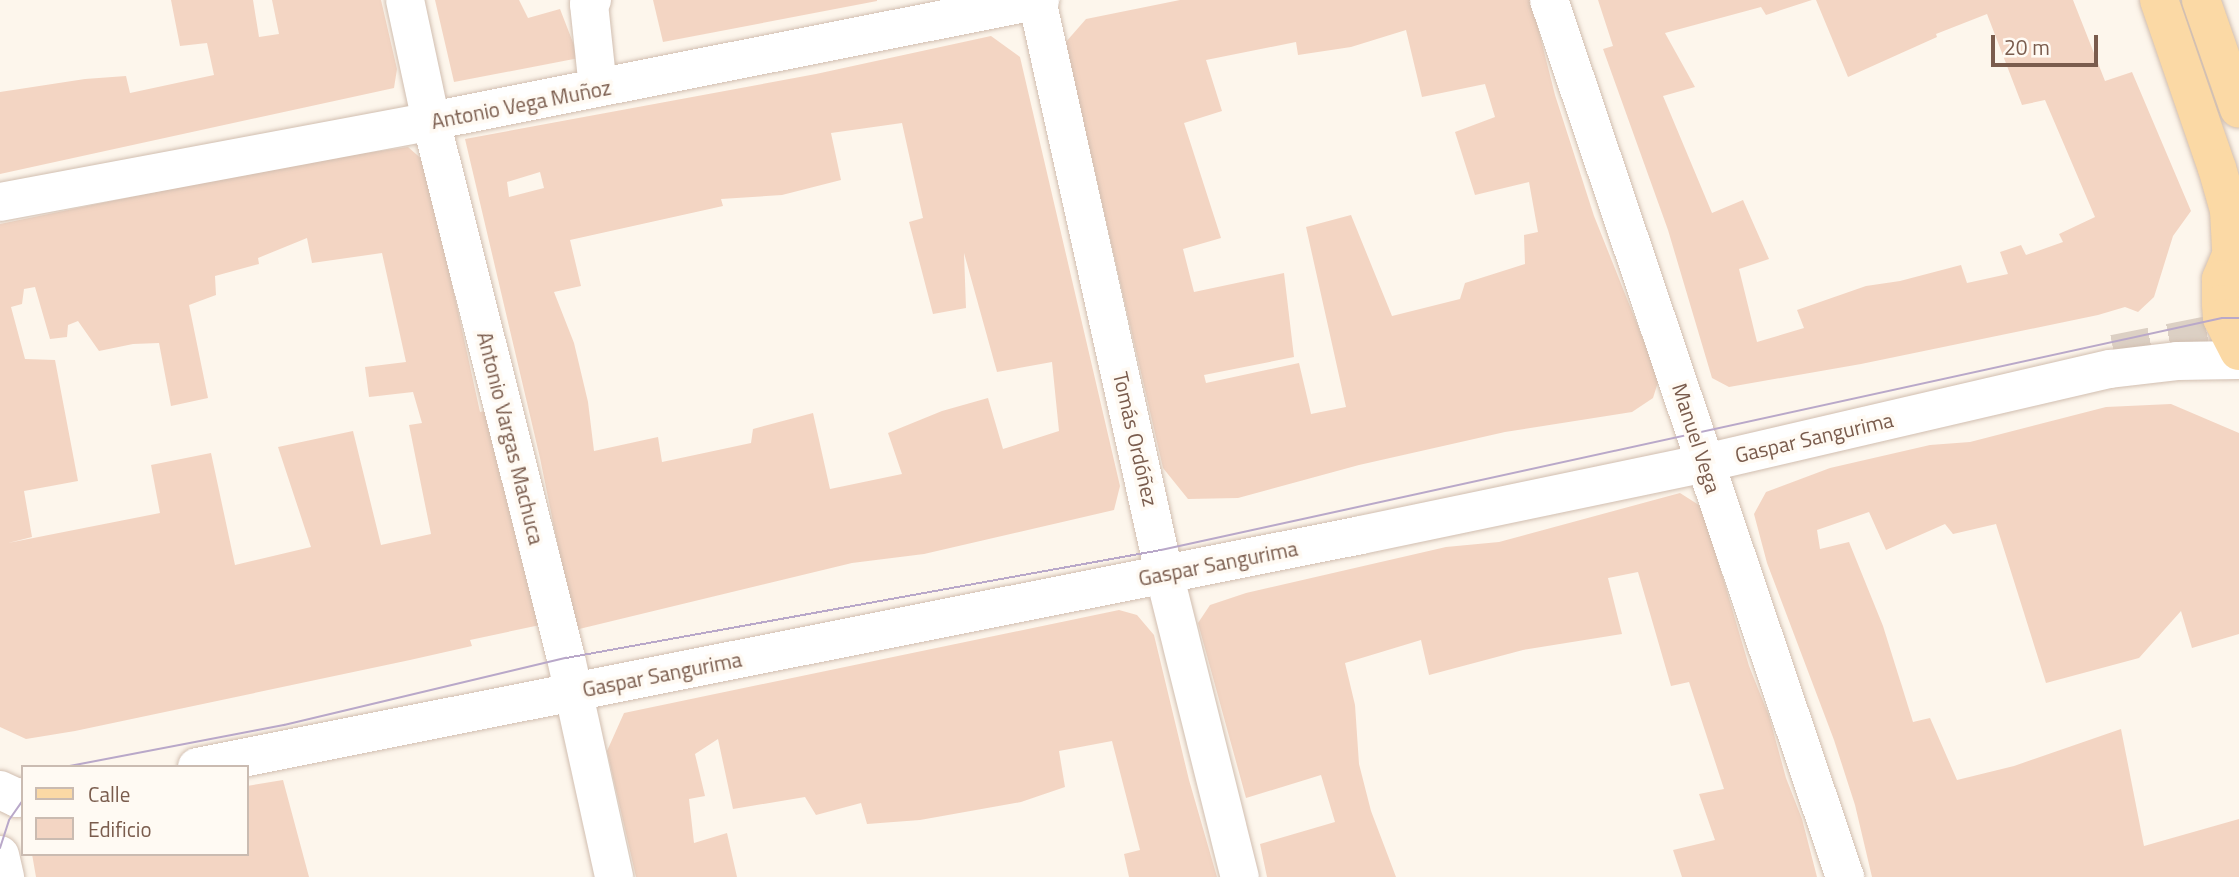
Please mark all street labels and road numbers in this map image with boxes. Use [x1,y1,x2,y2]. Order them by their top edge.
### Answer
street label: Antonio Vega Muñoz [429,74,613,134]
street label: Antonio Vargas Machuca [472,329,550,547]
street label: Tomás Ordóñez [1108,369,1164,509]
street label: Manuel Vega [1667,380,1727,496]
street label: Gaspar Sangurima [1732,407,1896,467]
street label: Gaspar Sangurima [1136,535,1300,591]
street label: Gaspar Sangurima [580,646,744,702]

